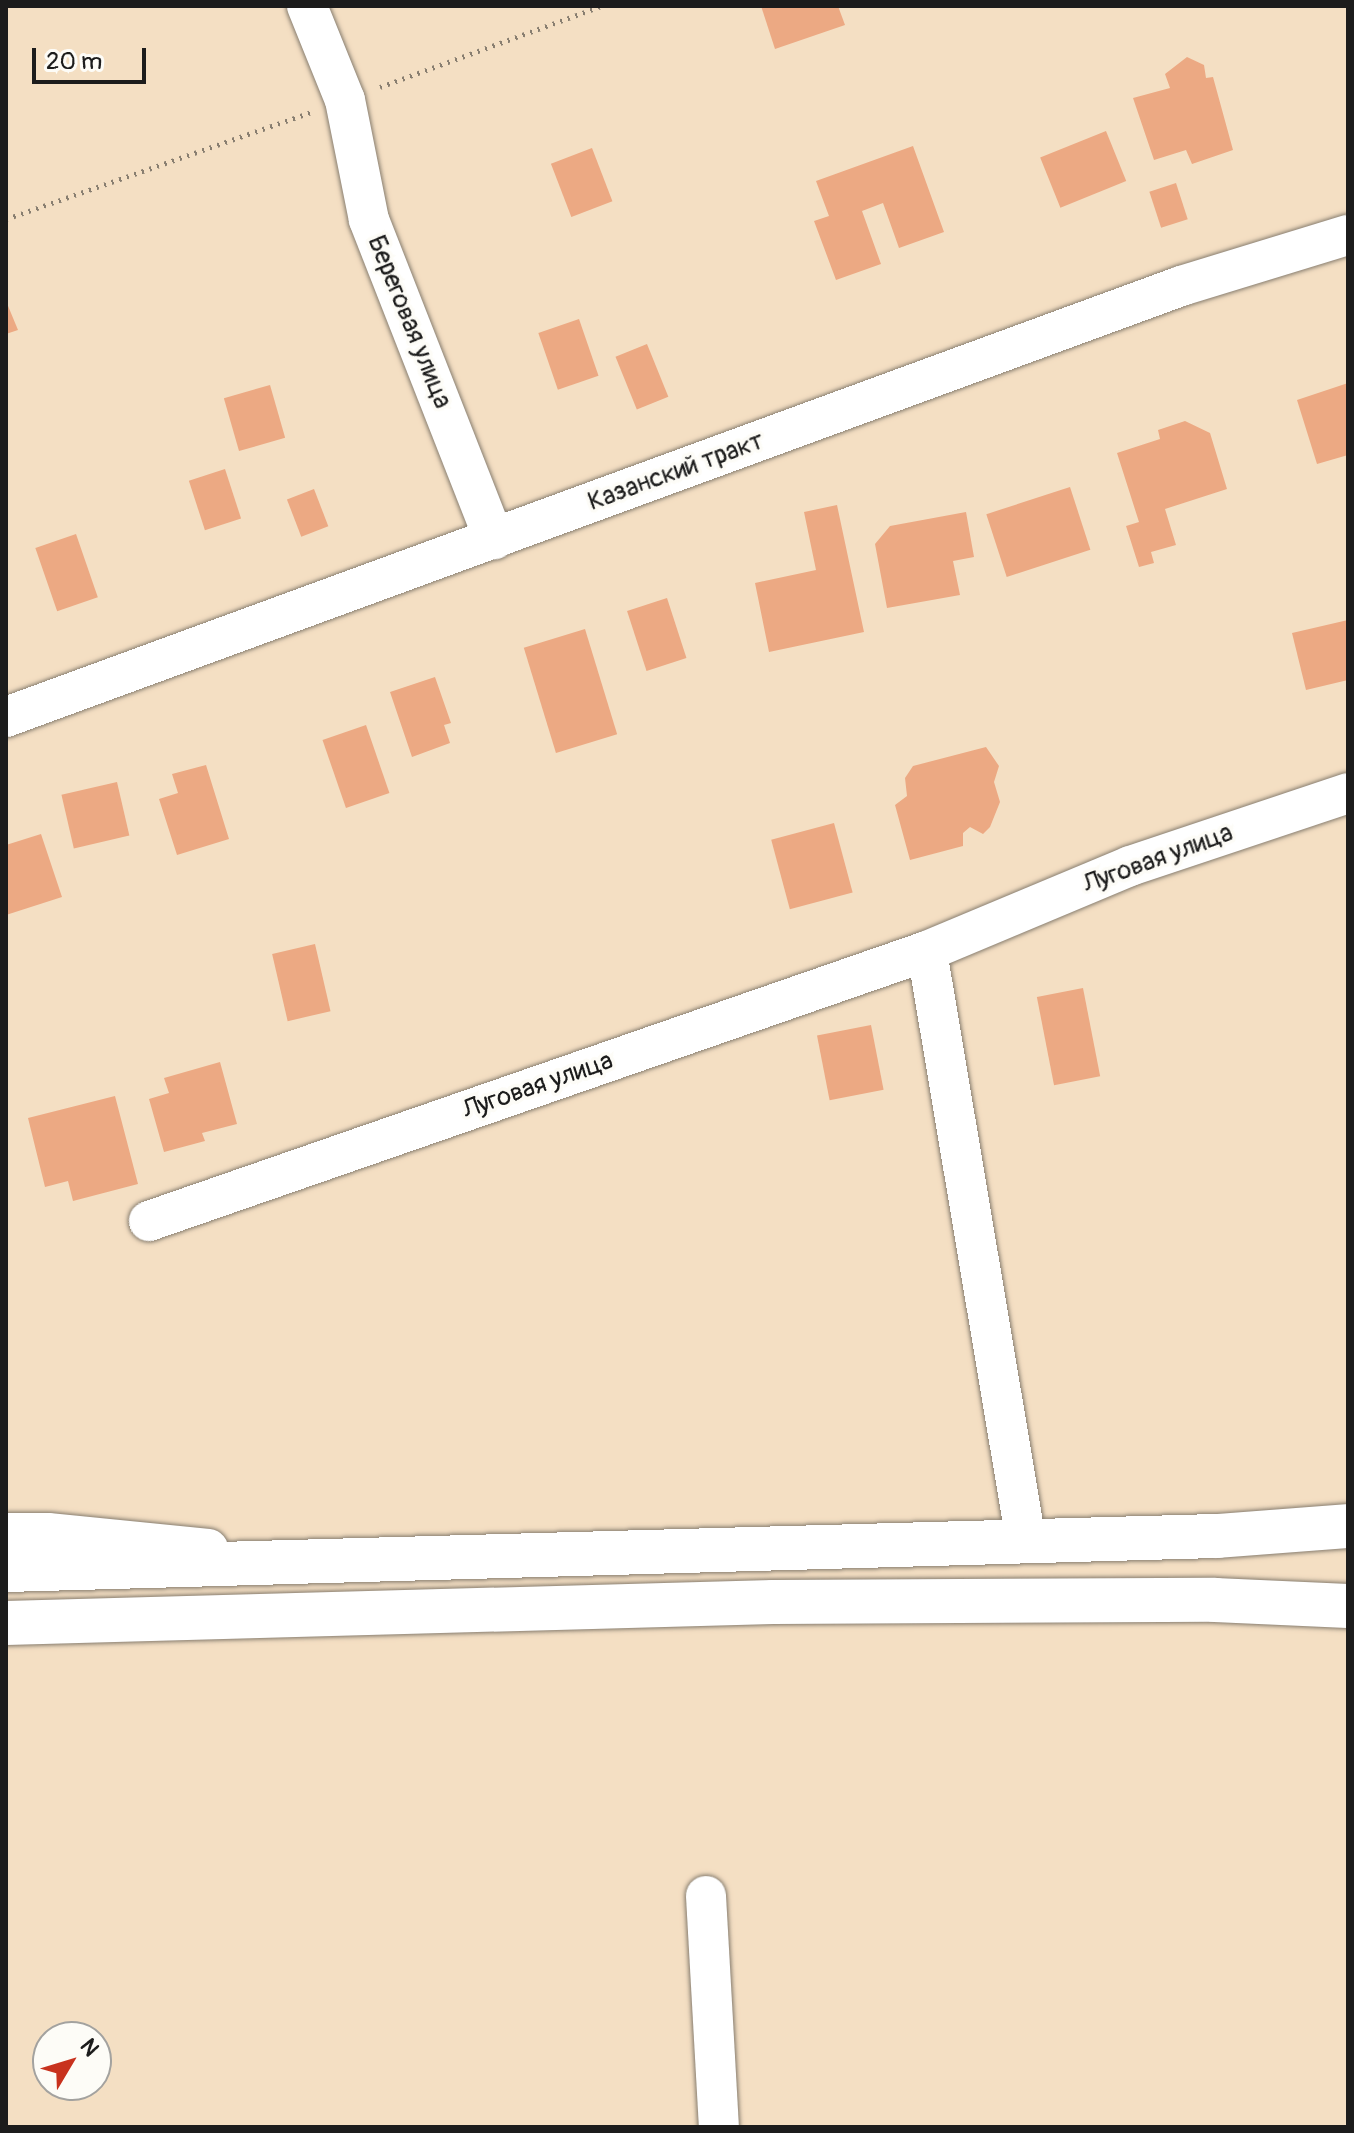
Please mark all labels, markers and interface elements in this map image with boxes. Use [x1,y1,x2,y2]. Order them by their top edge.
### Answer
scale bar [36,32,150,82]
text: 20 m [46,47,102,76]
street label: Береговая улица [360,231,458,413]
street label: Казанский тракт [584,426,768,518]
street label: Луговая улица [1079,817,1237,901]
street label: Луговая улица [459,1046,617,1126]
north arrow [32,2021,112,2101]
text: N [74,2033,105,2062]

